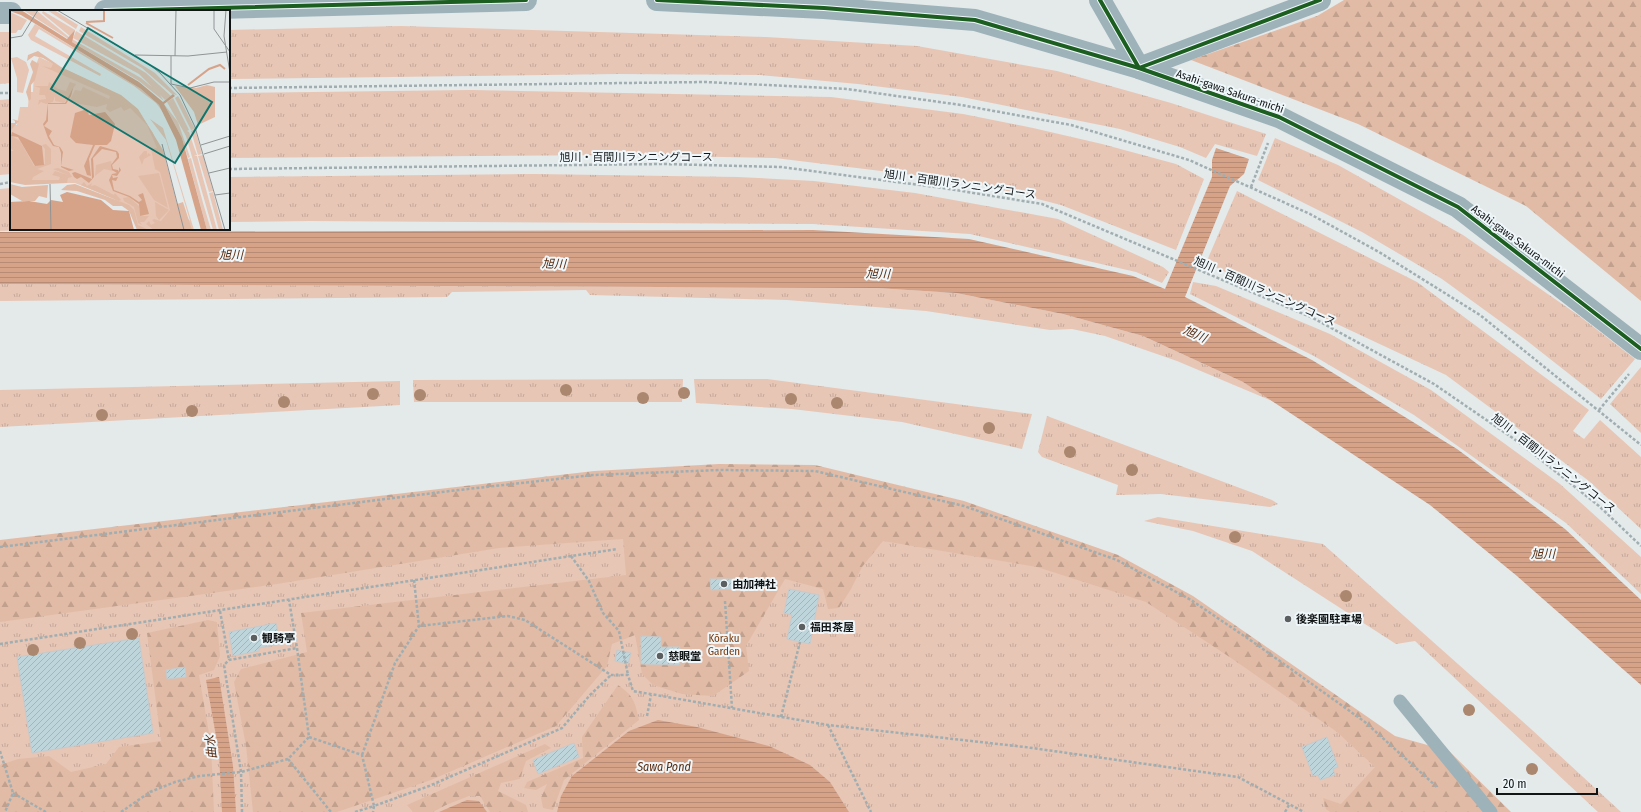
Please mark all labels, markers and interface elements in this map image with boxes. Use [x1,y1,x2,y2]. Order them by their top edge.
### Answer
inset map [10,10,230,230]
street label: Asahi-gawa Sakura-michi [1174,67,1285,116]
street label: 旭川・百間川ランニングコース [559,151,713,164]
street label: 旭川・百間川ランニングコース [883,167,1037,202]
street label: Asahi-gawa Sakura-michi [1469,202,1567,281]
water label: 旭川 [219,248,245,262]
street label: 旭川・百間川ランニングコース [1192,254,1338,329]
water label: 旭川 [542,257,568,271]
water label: 旭川 [866,267,892,281]
water label: 旭川 [1181,323,1211,346]
street label: 旭川・百間川ランニングコース [1489,411,1618,516]
water label: 旭川 [1531,547,1557,561]
place label: 由加神社 [732,578,776,591]
marker: 由加神社 [719,579,729,589]
place label: 後楽園駐車場 [1296,613,1362,626]
marker: 後楽園駐車場 [1283,614,1293,624]
place label: 福田茶屋 [810,621,854,634]
marker: 福田茶屋 [797,622,807,632]
place label: 観騎亭 [262,632,295,645]
park label: Kōraku Garden [708,632,740,658]
marker: 観騎亭 [249,633,259,643]
place label: 慈眼堂 [668,650,701,663]
marker: 慈眼堂 [655,651,665,661]
water label: 曲水 [202,732,219,760]
water label: Sawa Pond [636,760,691,774]
scale bar [1497,770,1597,796]
text: 20 m [1503,777,1527,791]

